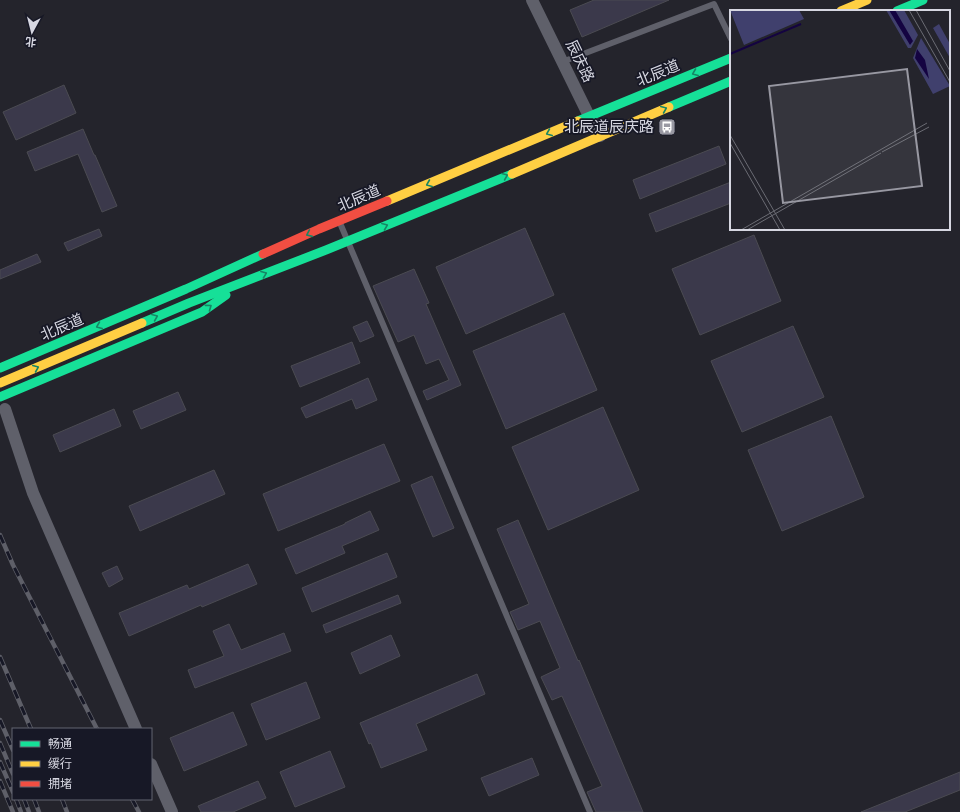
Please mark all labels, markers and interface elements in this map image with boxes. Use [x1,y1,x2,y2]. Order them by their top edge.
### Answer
inset map [730,10,950,230]
north arrow [12,12,52,52]
text: 北 [24,34,37,50]
street label: 辰庆路 [562,36,599,85]
street label: 北辰道 [633,55,682,90]
one-way arrow [691,68,699,76]
one-way arrow [659,106,667,114]
place label: 北辰道辰庆路 [564,117,654,136]
bus stop icon: 北辰道辰庆路 [657,117,677,137]
one-way arrow [545,129,552,137]
one-way arrow [501,173,509,181]
one-way arrow [426,179,433,187]
street label: 北辰道 [334,180,383,215]
one-way arrow [381,222,388,230]
one-way arrow [306,229,314,237]
one-way arrow [261,270,268,278]
one-way arrow [205,304,212,312]
street label: 北辰道 [37,309,86,344]
one-way arrow [151,314,159,322]
one-way arrow [95,322,102,330]
one-way arrow [31,365,39,373]
legend [12,728,152,800]
text: 畅通 [48,736,72,751]
text: 缓行 [48,756,72,771]
text: 拥堵 [48,776,72,791]

